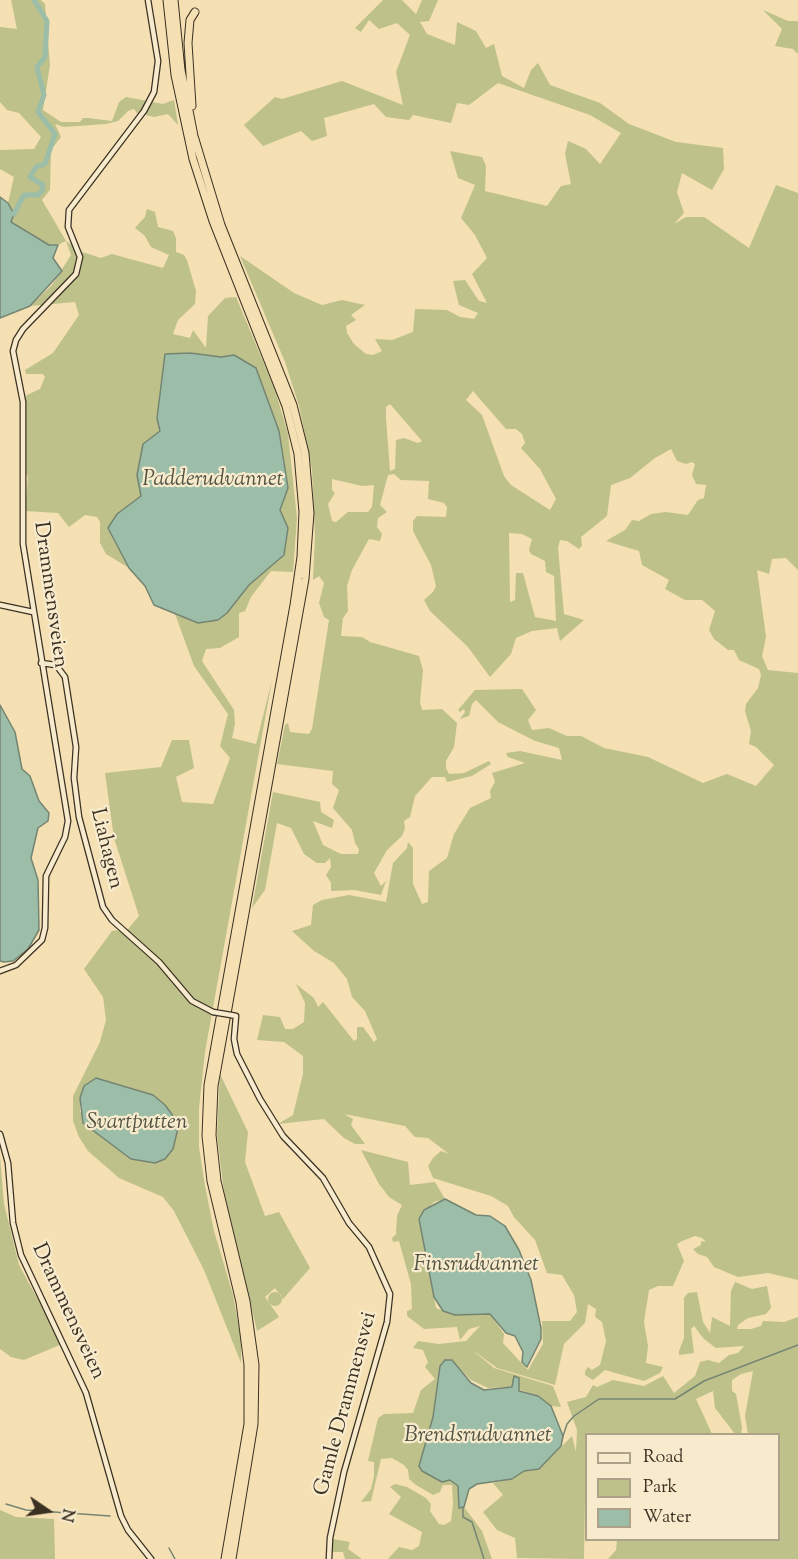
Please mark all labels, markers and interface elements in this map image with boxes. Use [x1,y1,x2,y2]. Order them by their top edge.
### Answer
water label: Padderudvannet [143,468,283,494]
street label: Drammensveien [26,520,72,670]
street label: Liahagen [83,806,127,892]
water label: Svartputten [87,1111,187,1137]
street label: Drammensveien [24,1240,110,1384]
water label: Finsrudvannet [413,1253,539,1279]
street label: Gamle Drammensvei [310,1309,384,1499]
water label: Brendsrudvannet [404,1424,552,1450]
legend [585,1433,780,1541]
text: Road [643,1445,683,1471]
text: Park [643,1475,677,1501]
north arrow [18,1481,78,1541]
text: Water [643,1505,691,1531]
text: N [53,1506,79,1524]

